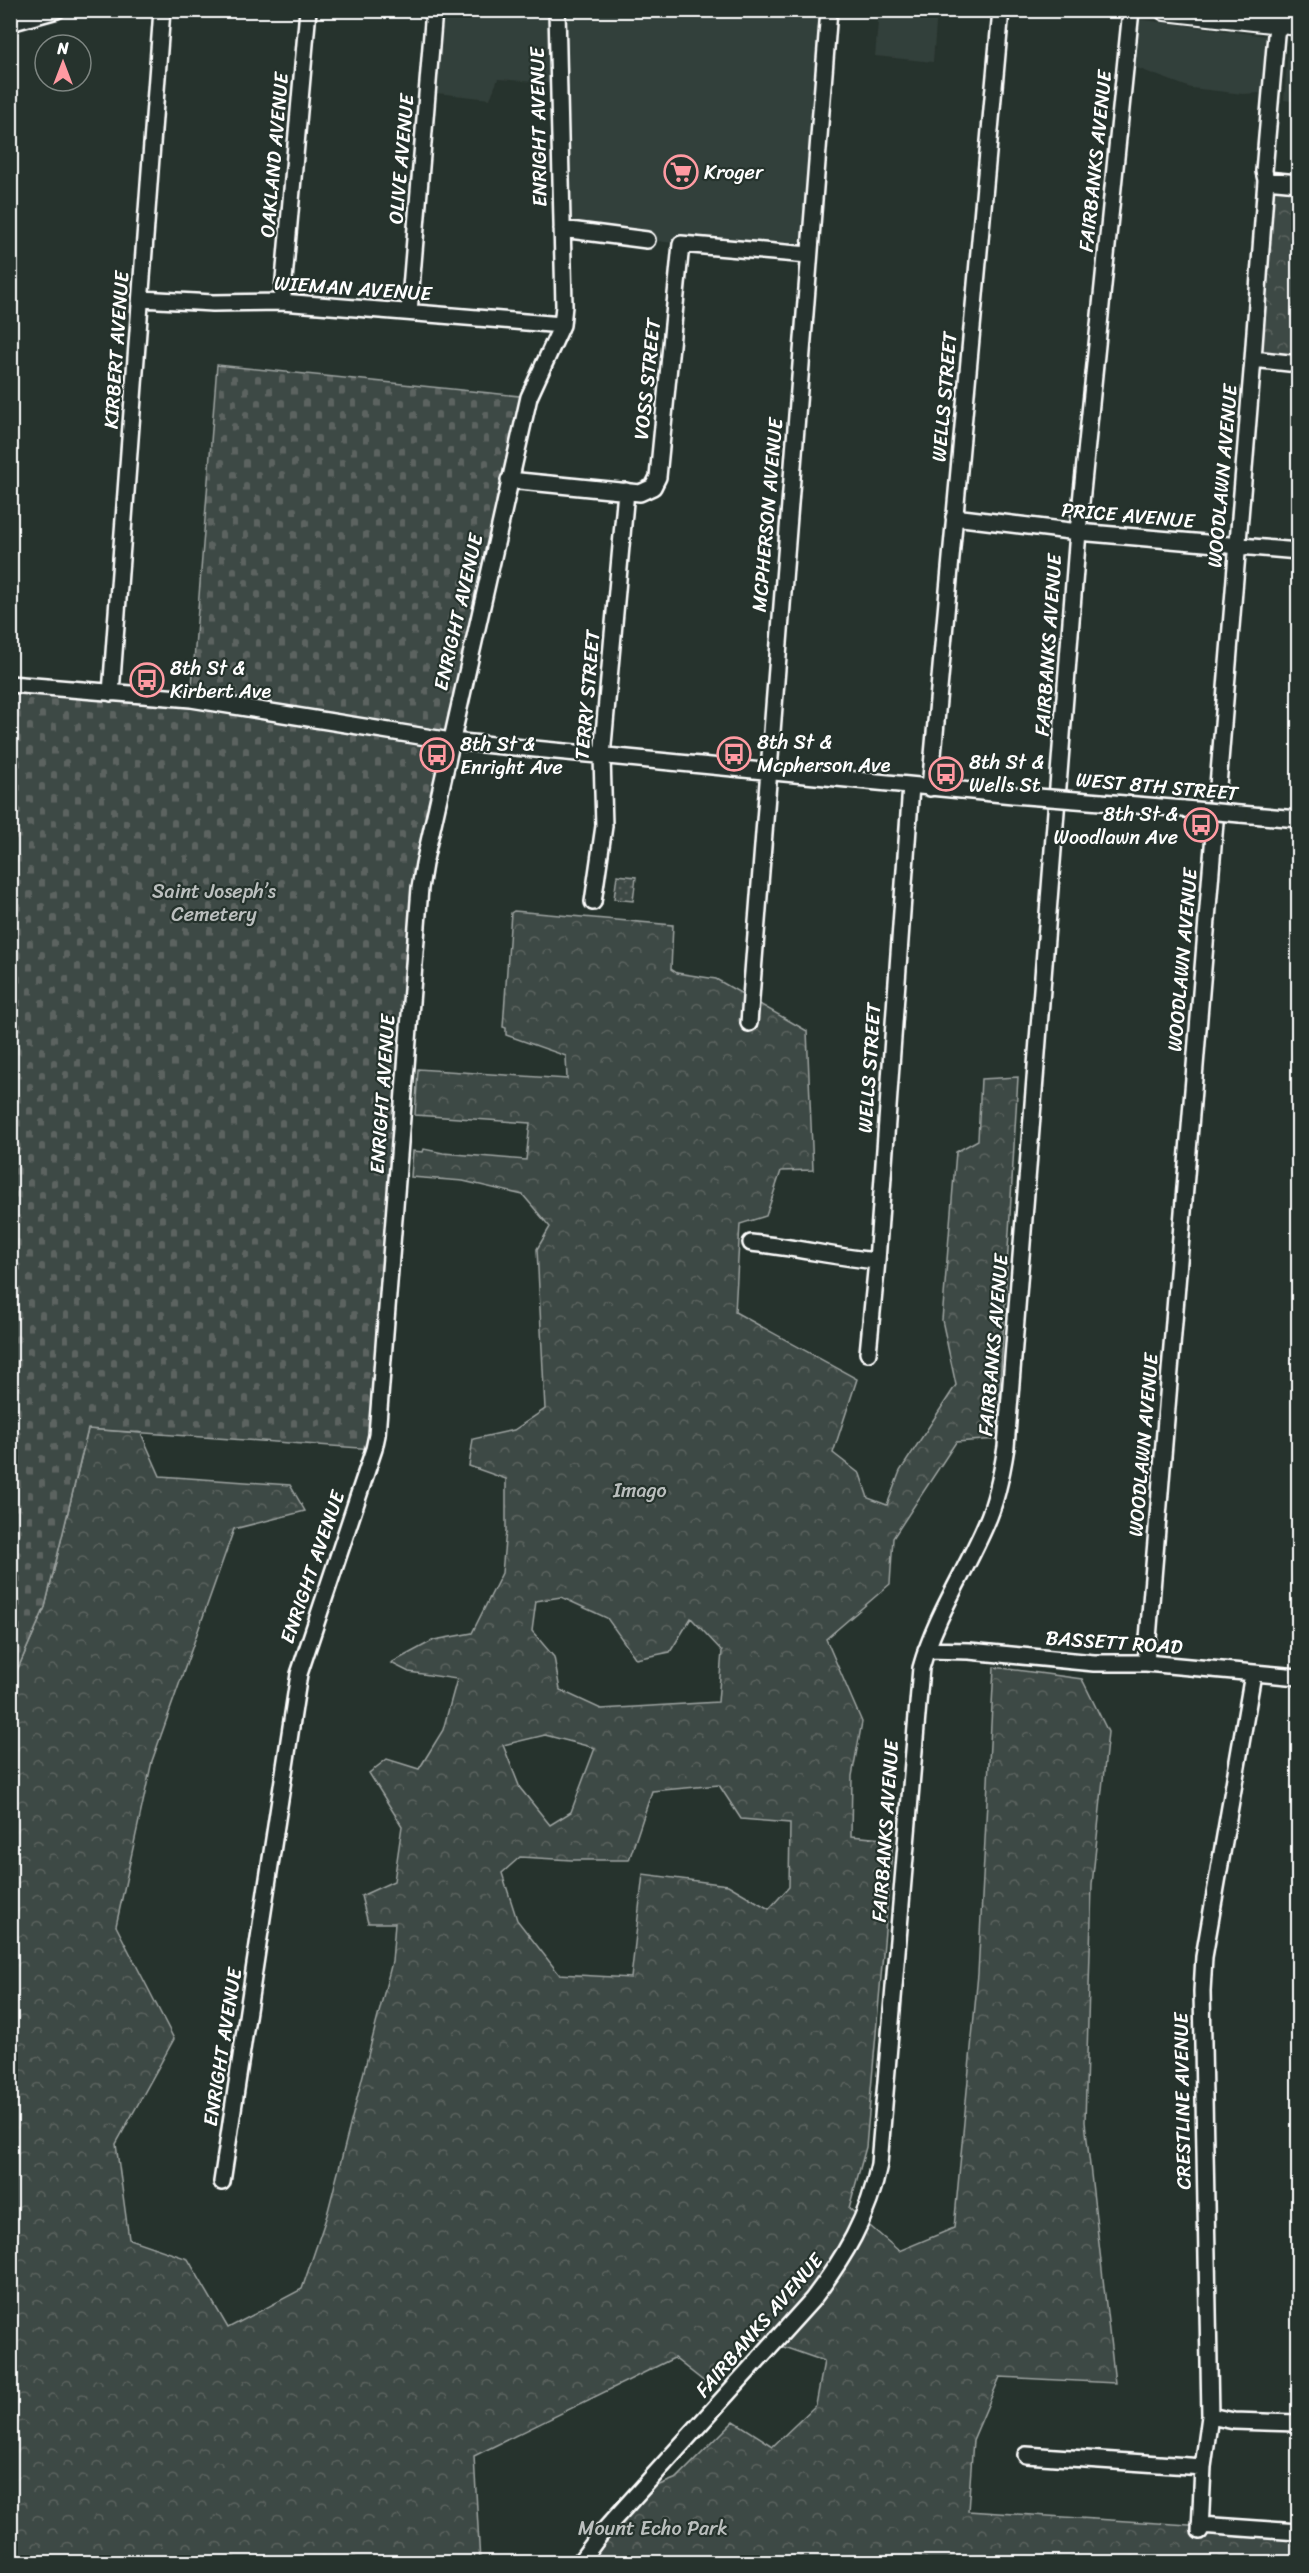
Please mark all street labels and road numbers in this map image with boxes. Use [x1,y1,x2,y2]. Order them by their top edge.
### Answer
street label: ENRIGHT AVENUE [520,45,557,207]
street label: FAIRBANKS AVENUE [1069,67,1123,254]
street label: OAKLAND AVENUE [250,69,299,239]
street label: OLIVE AVENUE [378,91,425,225]
street label: WIEMAN AVENUE [273,266,435,312]
street label: KIRBERT AVENUE [94,268,140,430]
street label: VOSS STREET [624,315,671,441]
street label: WELLS STREET [921,329,968,463]
street label: WOODLAWN AVENUE [1197,381,1248,569]
street label: MCPHERSON AVENUE [742,415,794,613]
street label: PRICE AVENUE [1060,492,1198,539]
street label: ENRIGHT AVENUE [423,529,494,694]
street label: FAIRBANKS AVENUE [1025,551,1072,737]
street label: TERRY STREET [564,627,611,761]
street label: WEST 8TH STREET [1074,762,1241,811]
street label: WOODLAWN AVENUE [1157,865,1208,1053]
street label: WELLS STREET [848,1000,892,1134]
street label: ENRIGHT AVENUE [359,1011,406,1175]
street label: FAIRBANKS AVENUE [968,1251,1019,1437]
street label: WOODLAWN AVENUE [1118,1350,1169,1538]
street label: ENRIGHT AVENUE [270,1484,356,1648]
street label: BASSETT ROAD [1044,1620,1184,1665]
street label: FAIRBANKS AVENUE [862,1737,909,1923]
street label: ENRIGHT AVENUE [193,1964,253,2129]
street label: CRESTLINE AVENUE [1163,2010,1202,2190]
street label: FAIRBANKS AVENUE [686,2244,834,2406]

